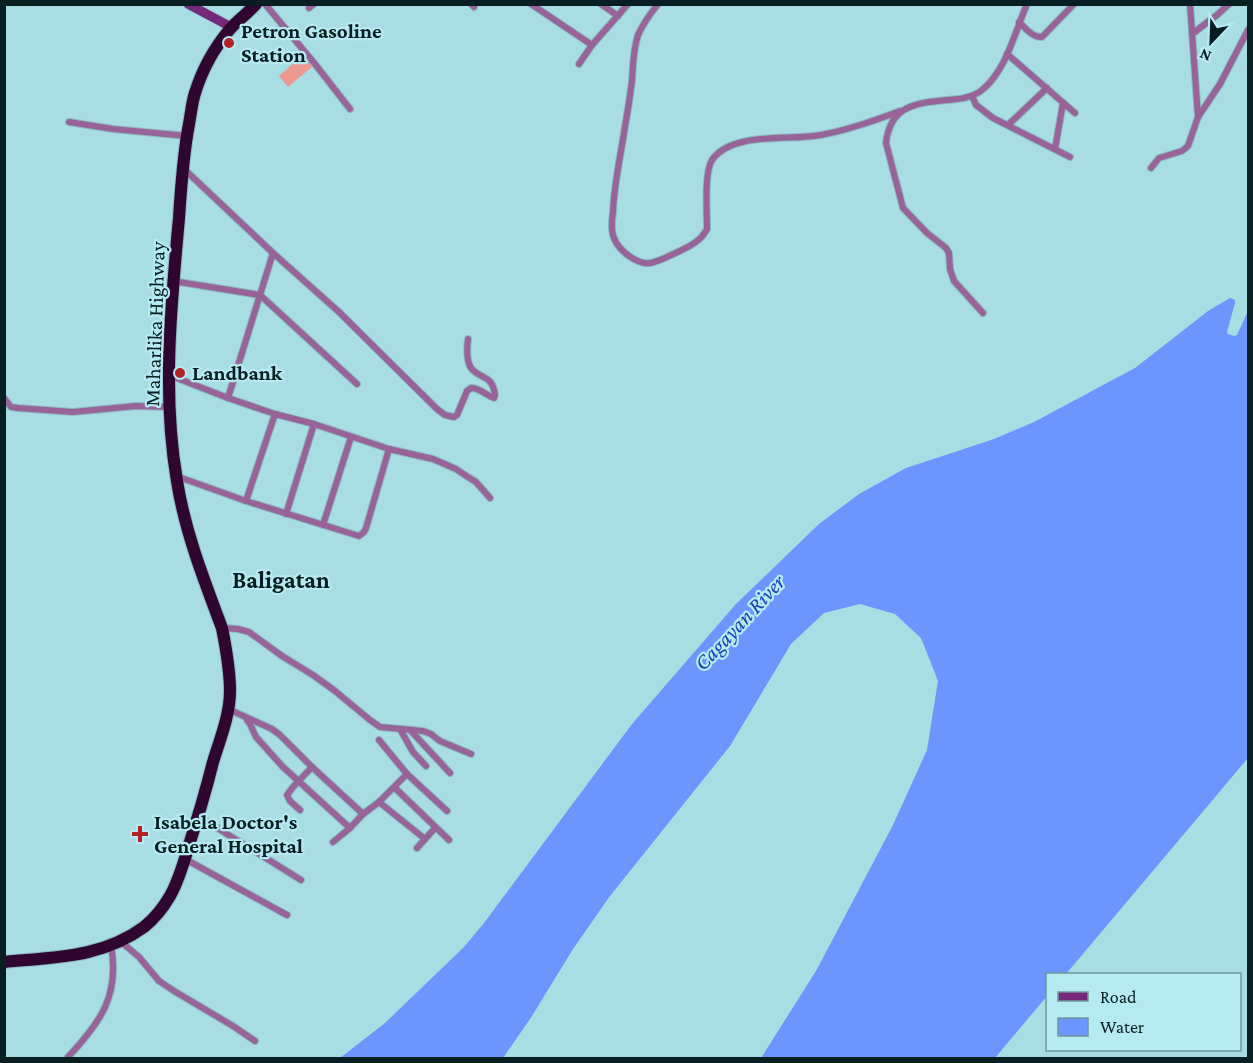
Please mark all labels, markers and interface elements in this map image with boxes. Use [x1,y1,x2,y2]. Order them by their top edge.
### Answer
north arrow [1181,12,1241,72]
place label: Petron Gasoline Station [241,19,382,67]
marker: Petron Gasoline Station [222,36,236,50]
text: N [1197,45,1214,65]
street label: Maharlika Highway [140,241,170,407]
place label: Landbank [192,361,283,385]
marker: Landbank [173,366,187,380]
district label: Baligatan [232,566,330,593]
water label: Cagayan River [689,569,791,675]
place label: Isabela Doctor's General Hospital [154,810,303,858]
marker: Isabela Doctor's General Hospital [131,825,149,843]
legend [1046,973,1241,1051]
text: Road [1100,987,1137,1007]
text: Water [1100,1017,1145,1037]

